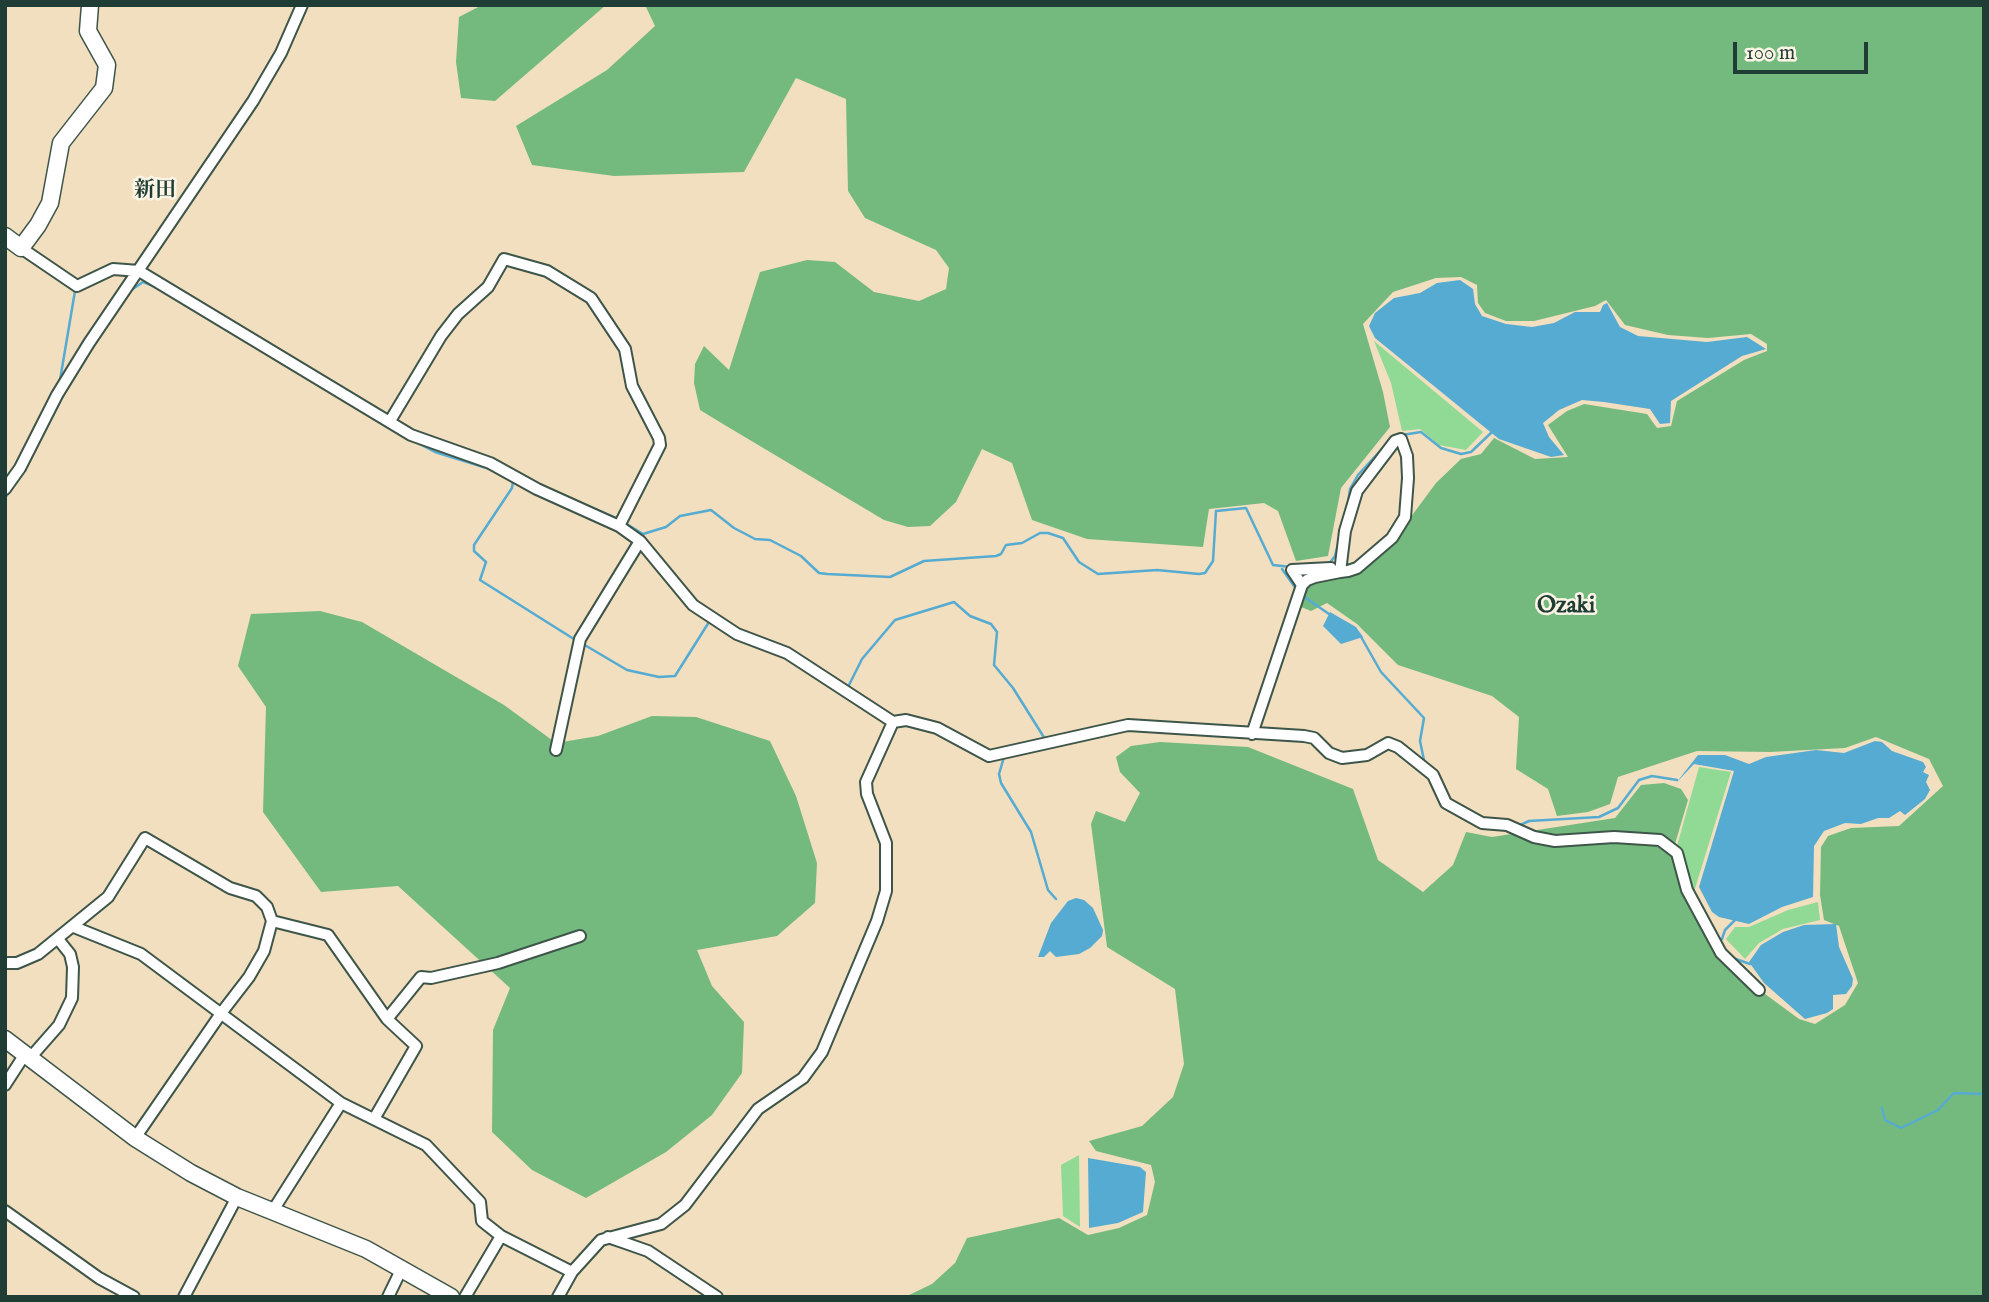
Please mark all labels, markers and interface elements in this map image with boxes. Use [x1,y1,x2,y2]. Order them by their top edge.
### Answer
scale bar [1737,28,1872,72]
text: 100 m [1746,40,1795,67]
district label: 新田 [134,179,176,205]
district label: Ozaki [1537,593,1595,621]

